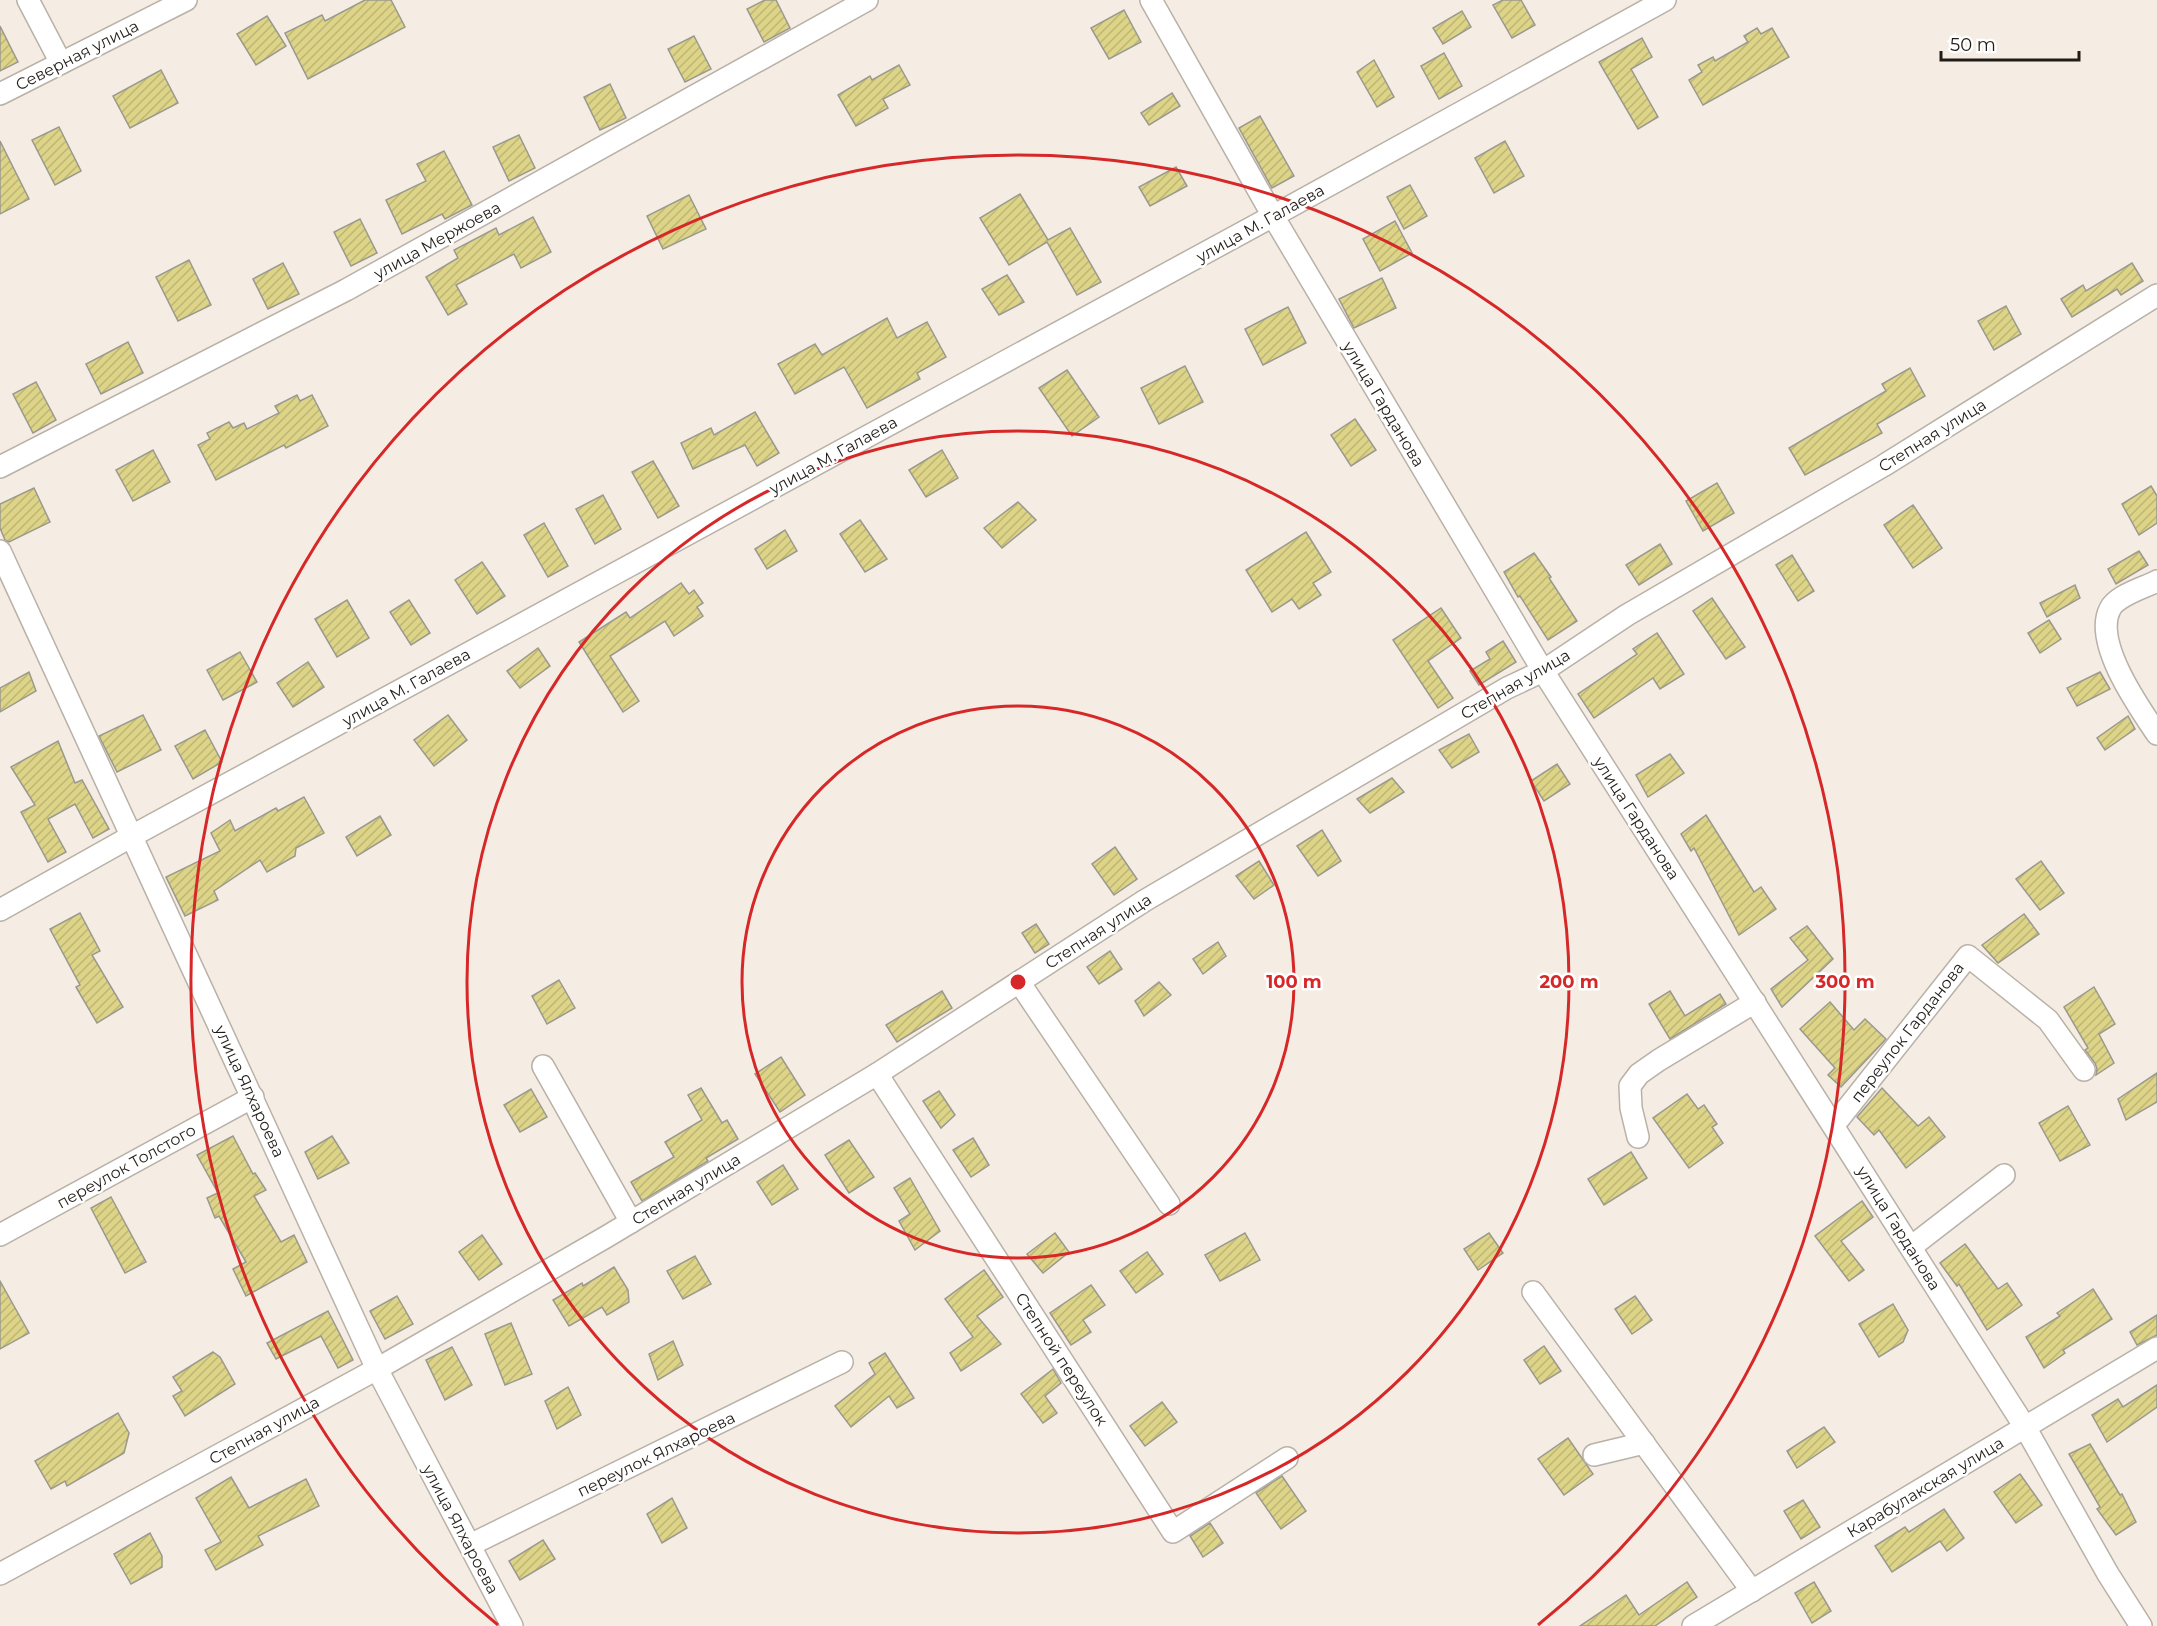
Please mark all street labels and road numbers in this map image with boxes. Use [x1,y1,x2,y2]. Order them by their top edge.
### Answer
street label: Северная улица [13,16,142,95]
street label: улица М. Галаева [1192,180,1328,267]
street label: улица Мержоева [370,198,504,284]
street label: улица Гарданова [1338,337,1429,470]
street label: Степная улица [1875,395,1989,476]
street label: улица М. Галаева [765,412,901,499]
street label: улица М. Галаева [338,644,474,731]
street label: Степная улица [1457,645,1573,723]
street label: улица Гарданова [1589,752,1683,883]
street label: Степная улица [1042,890,1155,973]
street label: переулок Гарданова [1847,959,1968,1106]
street label: улица Ялхароева [210,1021,289,1160]
street label: переулок Толстого [53,1120,199,1213]
street label: Степная улица [629,1150,744,1229]
street label: улица Гарданова [1852,1162,1944,1294]
street label: Степной переулок [1011,1289,1112,1430]
street label: Степная улица [206,1392,323,1469]
street label: переулок Ялхароева [574,1408,738,1501]
street label: Карабулакская улица [1844,1433,2007,1542]
street label: улица Ялхароева [418,1460,503,1597]

